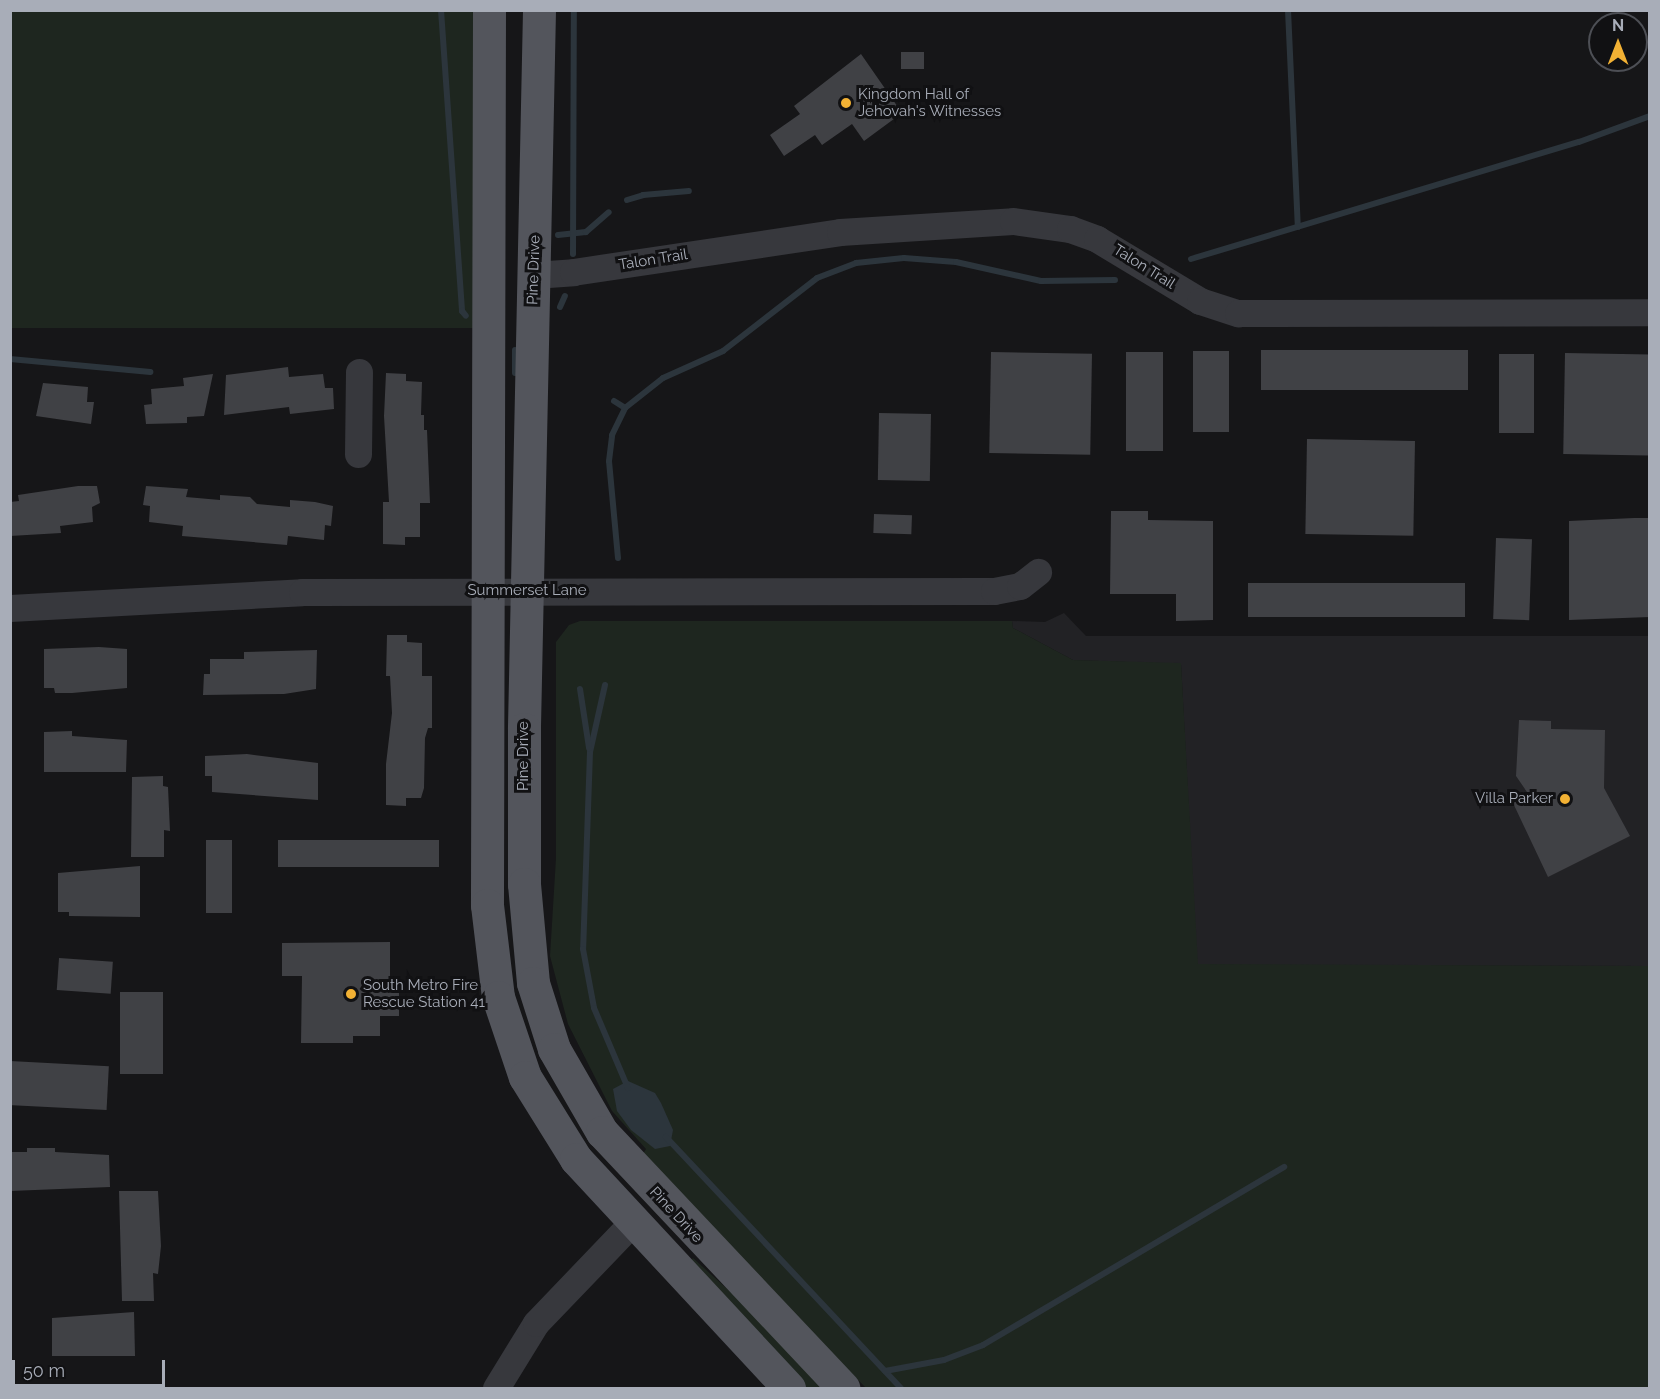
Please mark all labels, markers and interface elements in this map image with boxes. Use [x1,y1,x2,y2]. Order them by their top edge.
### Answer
north arrow [1588,12,1648,72]
text: N [1612,16,1624,35]
place label: Kingdom Hall of Jehovah's Witnesses [858,85,1002,120]
marker: Kingdom Hall of Jehovah's Witnesses [839,96,853,110]
street label: Pine Drive [524,235,544,305]
street label: Talon Trail [1110,241,1178,293]
street label: Talon Trail [617,246,689,274]
street label: Summerset Lane [468,582,586,600]
street label: Pine Drive [515,721,533,791]
place label: Villa Parker [1475,790,1553,808]
marker: Villa Parker [1558,792,1572,806]
place label: South Metro Fire Rescue Station 41 [363,976,485,1011]
marker: South Metro Fire Rescue Station 41 [344,987,358,1001]
street label: Pine Drive [646,1183,706,1247]
scale bar [15,1348,168,1386]
text: 50 m [23,1360,65,1381]

